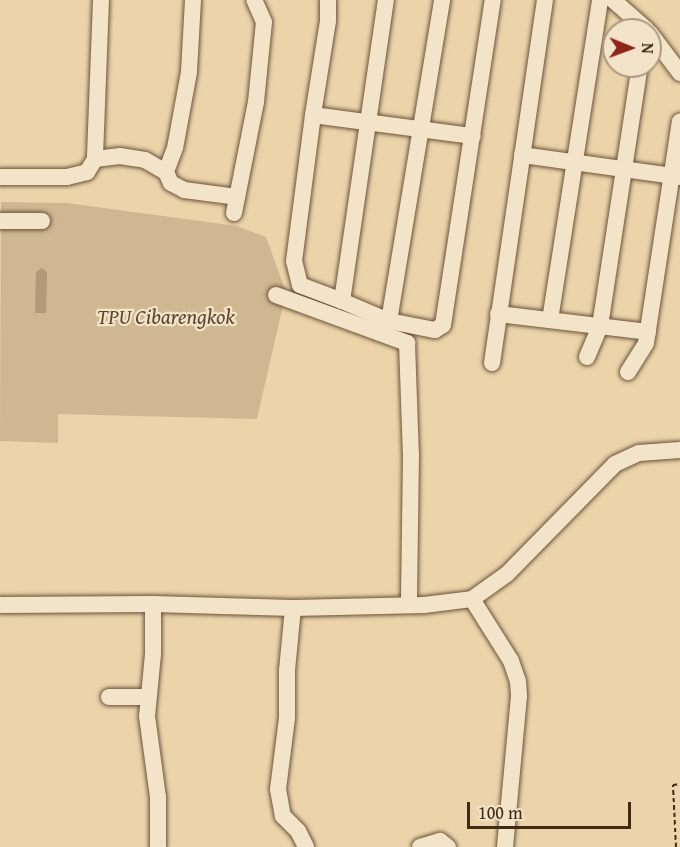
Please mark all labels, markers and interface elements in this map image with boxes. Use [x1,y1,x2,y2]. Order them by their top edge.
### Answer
north arrow [602,18,662,78]
text: N [636,43,660,54]
park label: TPU Cibarengkok [97,304,235,330]
scale bar [470,790,634,828]
text: 100 m [478,799,523,826]

